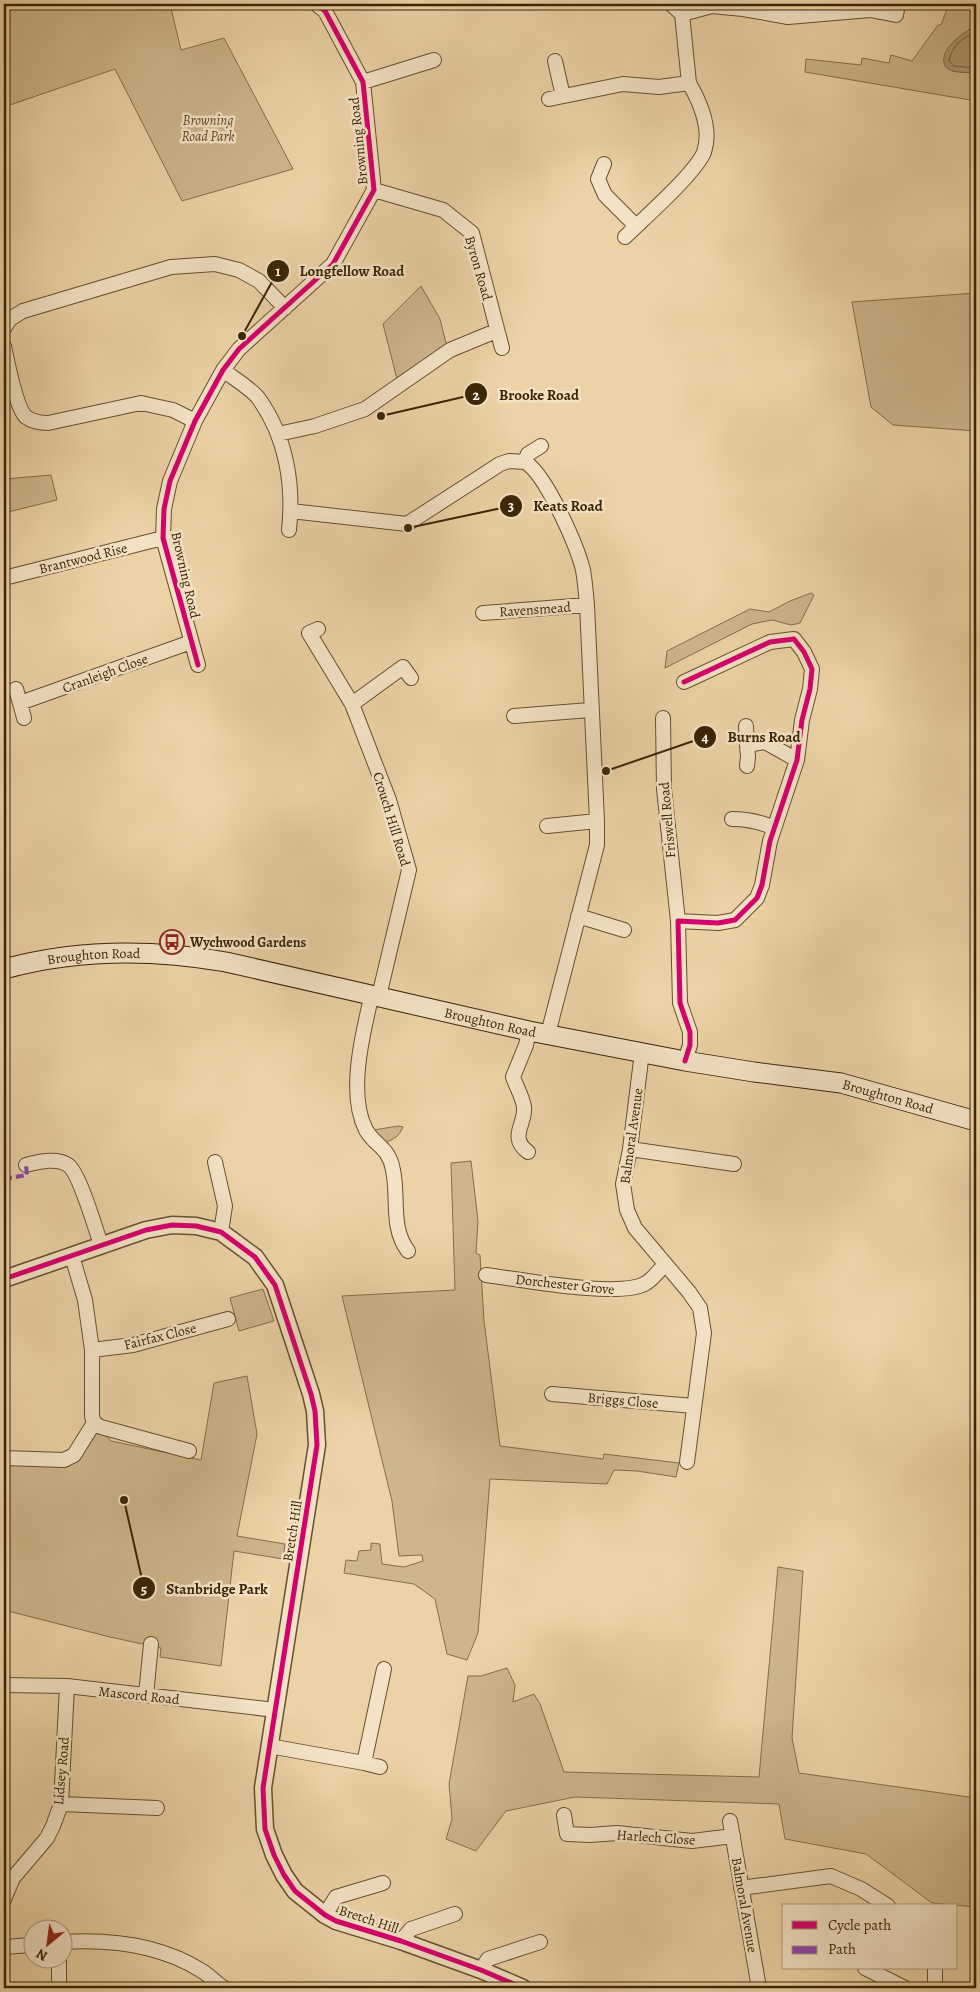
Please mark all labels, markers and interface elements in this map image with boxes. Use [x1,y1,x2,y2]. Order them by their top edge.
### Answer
street label: Browning Road [344,96,373,186]
park label: Browning Road Park [181,111,235,146]
street label: Byron Road [460,234,497,303]
callout: Longfellow Road [265,256,415,286]
text: 1 [275,261,281,281]
text: Longfellow Road [300,261,405,281]
callout: Brooke Road [464,379,589,409]
text: 2 [472,385,480,405]
text: Brooke Road [499,385,580,405]
callout: Keats Road [499,491,613,521]
text: 3 [508,496,514,516]
text: Keats Road [533,496,604,516]
street label: Browning Road [166,530,205,621]
street label: Brantwood Rise [37,538,129,579]
street label: Ravensmead [498,597,572,621]
street label: Cranleigh Close [60,649,151,698]
callout: Burns Road [692,722,810,752]
text: 4 [701,727,709,747]
text: Burns Road [727,727,802,747]
street label: Crouch Hill Road [368,770,415,869]
street label: Friswell Road [655,781,680,859]
bus stop icon: Wychwood Gardens [159,929,185,955]
place label: Wychwood Gardens [189,933,307,952]
street label: Broughton Road [46,944,141,969]
street label: Broughton Road [442,1003,538,1042]
street label: Broughton Road [840,1075,936,1119]
street label: Balmoral Avenue [615,1087,648,1185]
street label: Dorchester Grove [514,1270,616,1299]
street label: Fairfax Close [122,1318,198,1355]
street label: Briggs Close [587,1388,659,1413]
street label: Bretch Hill [278,1499,307,1563]
callout: Stanbridge Park [131,1573,278,1603]
text: 5 [141,1579,147,1599]
text: Stanbridge Park [166,1579,268,1599]
street label: Mascord Road [98,1682,181,1709]
street label: Lidsey Road [49,1736,74,1806]
street label: Harlech Close [616,1825,696,1850]
street label: Balmoral Avenue [727,1856,762,1954]
street label: Bretch Hill [337,1901,402,1938]
legend [782,1904,958,1970]
text: Cycle path [828,1915,891,1935]
north arrow [22,1920,72,1970]
text: Path [828,1939,856,1959]
text: N [33,1944,51,1966]

